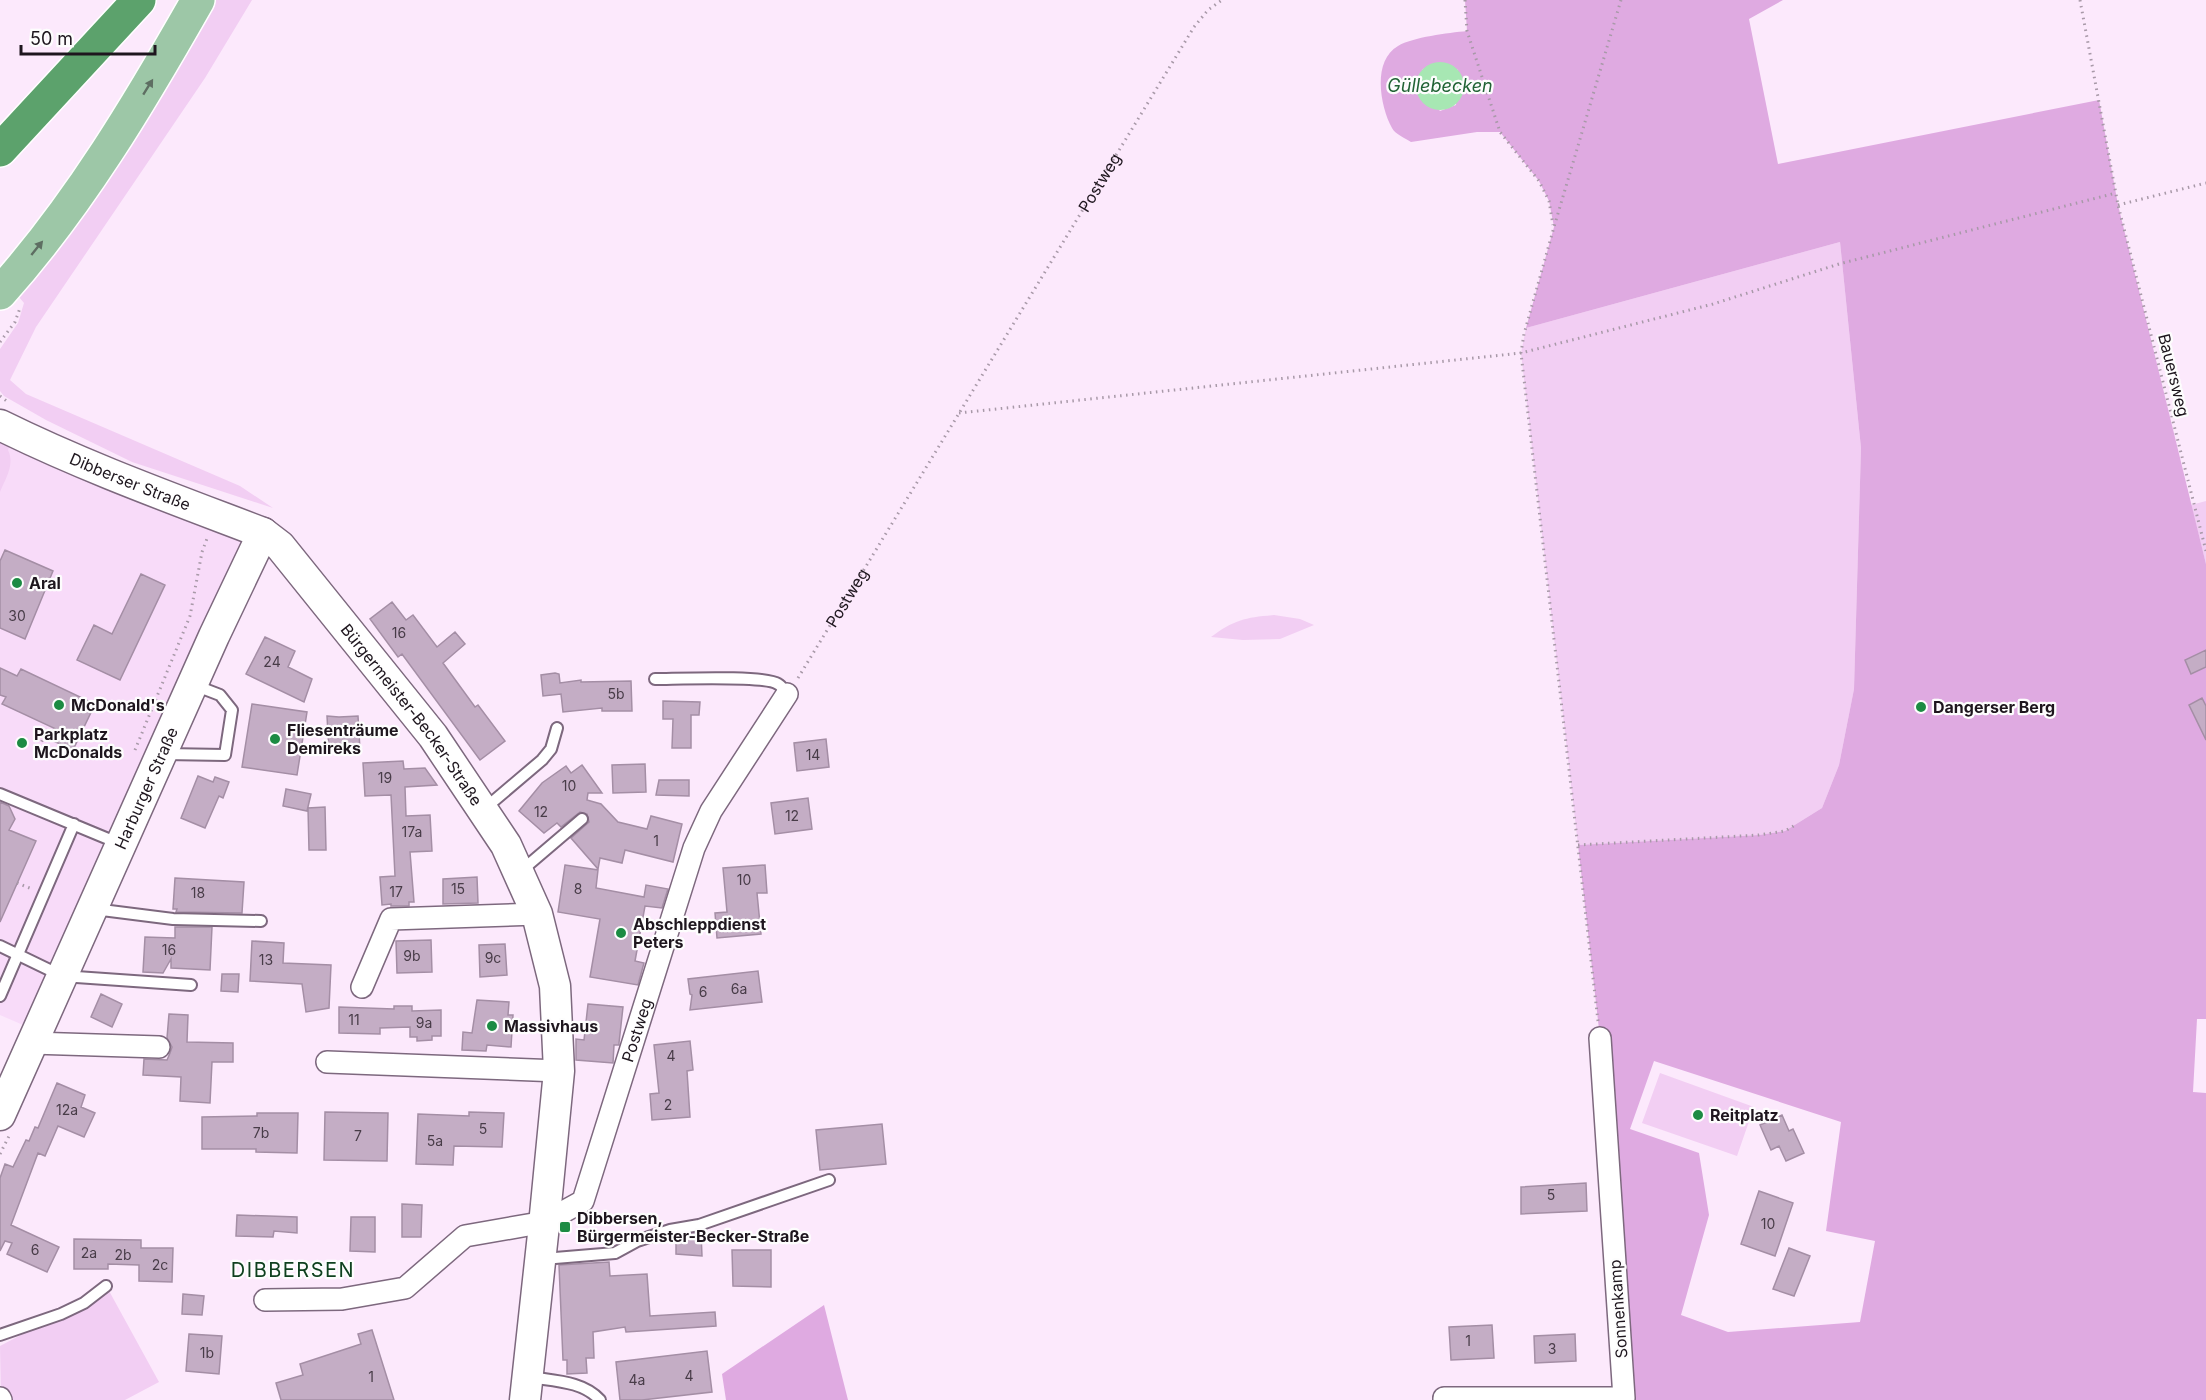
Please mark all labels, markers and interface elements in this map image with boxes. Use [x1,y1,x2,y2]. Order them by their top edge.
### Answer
scale bar [21,18,154,56]
text: 50 m [30,28,73,49]
water label: Güllebecken [1387,75,1493,96]
one-way arrow [142,79,153,96]
street label: Postweg [1074,149,1125,216]
one-way arrow [30,240,43,256]
street label: Bauersweg [2154,332,2194,418]
street label: Dibberser Straße [67,448,193,515]
street label: Postweg [821,564,872,631]
place label: Aral [29,573,61,593]
marker: Aral [10,576,24,590]
house number: 30 [8,607,26,624]
street label: Bürgermeister-Becker-Straße [337,620,487,810]
house number: 16 [392,624,406,641]
house number: 24 [263,653,281,670]
house number: 5b [607,685,625,702]
place label: McDonald's [71,695,165,715]
place label: Dangerser Berg [1933,697,2055,717]
marker: McDonald's [52,698,66,712]
marker: Dangerser Berg [1914,700,1928,714]
place label: Fliesenträume Demireks [287,720,399,758]
place label: Parkplatz McDonalds [34,724,122,762]
street label: Harburger Straße [110,724,182,852]
marker: Fliesenträume Demireks [268,732,282,746]
marker: Parkplatz McDonalds [15,736,29,750]
house number: 14 [806,746,820,763]
house number: 19 [378,769,392,786]
house number: 10 [562,777,576,794]
house number: 12 [534,803,548,820]
house number: 12 [785,807,799,824]
house number: 17a [402,823,422,840]
house number: 1 [653,832,659,849]
house number: 10 [737,871,751,888]
house number: 15 [451,880,465,897]
house number: 8 [574,880,582,897]
house number: 17 [389,883,403,900]
house number: 18 [191,884,205,901]
place label: Abschleppdienst Peters [633,914,766,952]
marker: Abschleppdienst Peters [614,926,628,940]
house number: 16 [162,941,176,958]
house number: 9b [403,947,421,964]
house number: 9c [485,949,501,966]
house number: 13 [259,951,273,968]
house number: 6a [731,980,747,997]
house number: 6 [699,983,707,1000]
street label: Postweg [617,996,656,1065]
house number: 11 [348,1011,360,1028]
house number: 9a [416,1014,432,1031]
place label: Massivhaus [504,1016,598,1036]
marker: Massivhaus [485,1019,499,1033]
house number: 4 [666,1047,676,1064]
house number: 2 [664,1096,672,1113]
house number: 12a [56,1101,78,1118]
place label: Reitplatz [1710,1105,1779,1125]
marker: Reitplatz [1691,1108,1705,1122]
house number: 5 [479,1120,487,1137]
house number: 7b [253,1124,269,1141]
house number: 7 [354,1127,362,1144]
house number: 5a [427,1132,443,1149]
house number: 5 [1547,1186,1555,1203]
place label: Dibbersen, Bürgermeister-Becker-Straße [577,1208,809,1246]
house number: 10 [1761,1215,1775,1232]
marker: Dibbersen, Bürgermeister-Becker-Straße [558,1220,572,1234]
house number: 6 [31,1241,39,1258]
house number: 2a [81,1244,97,1261]
house number: 2b [114,1246,132,1263]
house number: 2c [152,1256,168,1273]
district label: DIBBERSEN [231,1258,355,1282]
street label: Sonnenkamp [1605,1259,1631,1359]
house number: 1 [1465,1332,1471,1349]
house number: 3 [1548,1340,1556,1357]
house number: 1b [200,1344,214,1361]
house number: 4 [684,1367,694,1384]
house number: 1 [368,1368,374,1385]
house number: 4a [629,1371,645,1388]

